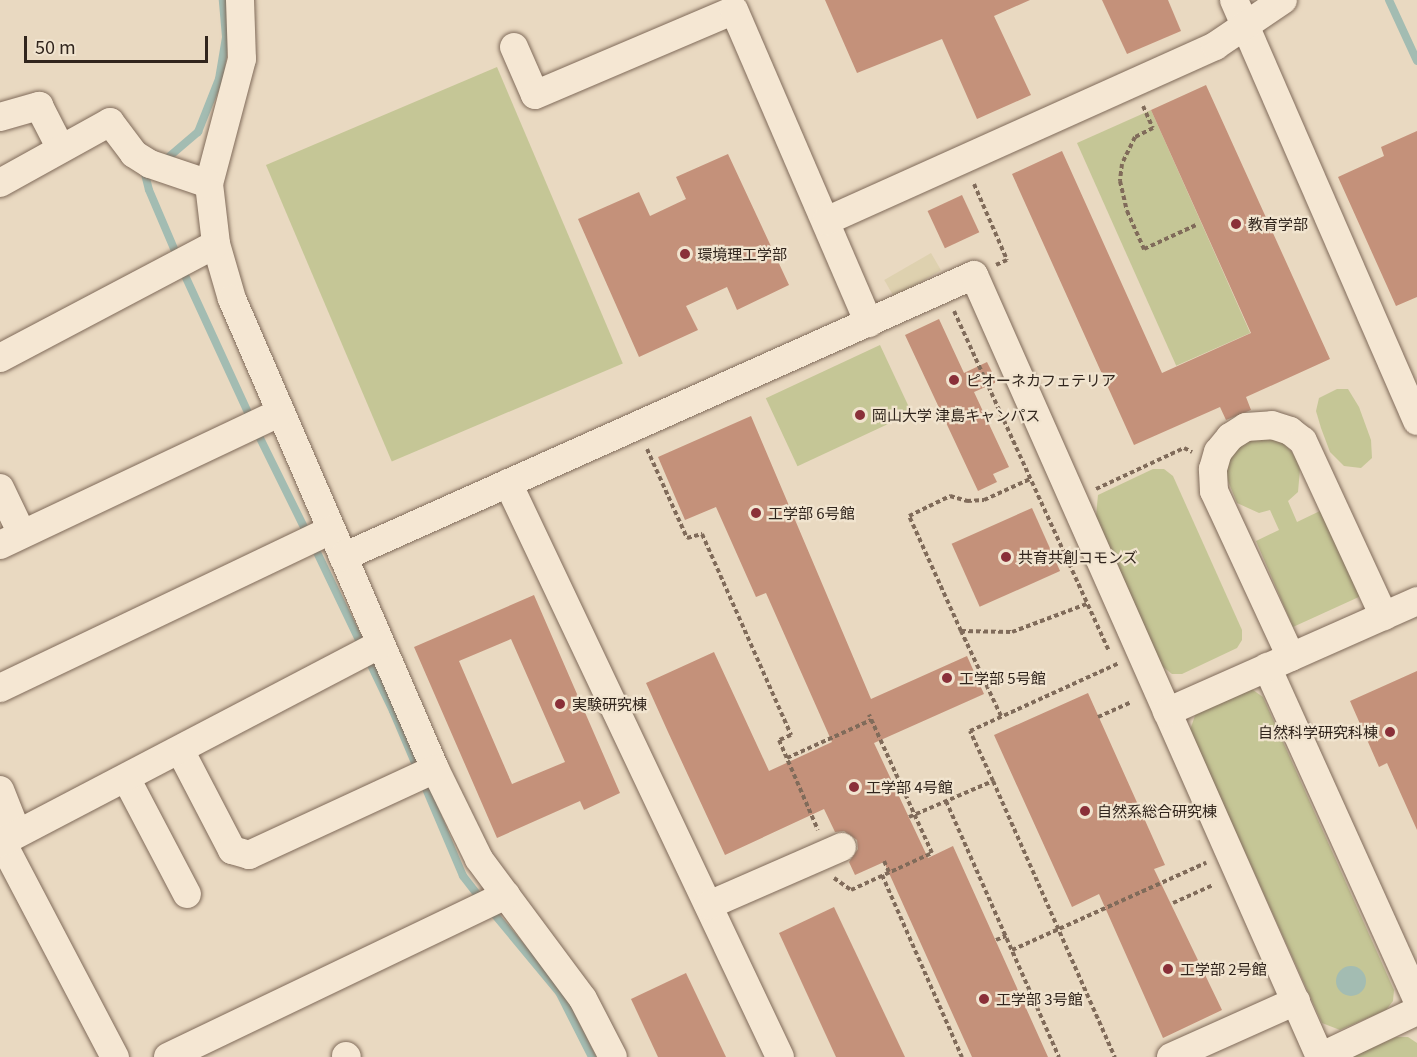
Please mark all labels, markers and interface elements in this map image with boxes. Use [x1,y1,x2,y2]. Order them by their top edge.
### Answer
scale bar [27,24,212,62]
text: 50 m [35,33,76,59]
place label: 教育学部 [1248,215,1308,233]
marker: 教育学部 [1229,217,1243,231]
place label: 環境理工学部 [697,245,787,263]
marker: 環境理工学部 [678,247,692,261]
place label: ピオーネカフェテリア [966,371,1116,389]
marker: ピオーネカフェテリア [947,373,961,387]
place label: 岡山大学 津島キャンパス [872,406,1040,424]
marker: 岡山大学 津島キャンパス [853,408,867,422]
place label: 工学部 6号館 [768,504,855,522]
marker: 工学部 6号館 [749,506,763,520]
place label: 共育共創コモンズ [1018,548,1138,566]
marker: 共育共創コモンズ [999,550,1013,564]
place label: 工学部 5号館 [959,669,1046,687]
marker: 工学部 5号館 [940,671,954,685]
place label: 実験研究棟 [572,695,647,713]
marker: 実験研究棟 [553,697,567,711]
place label: 自然科学研究科棟 [1258,723,1378,741]
marker: 自然科学研究科棟 [1383,725,1397,739]
place label: 工学部 4号館 [866,778,953,796]
marker: 工学部 4号館 [847,780,861,794]
place label: 自然系総合研究棟 [1097,802,1217,820]
marker: 自然系総合研究棟 [1078,804,1092,818]
place label: 工学部 2号館 [1180,960,1267,978]
marker: 工学部 2号館 [1161,962,1175,976]
place label: 工学部 3号館 [996,990,1083,1008]
marker: 工学部 3号館 [977,992,991,1006]

